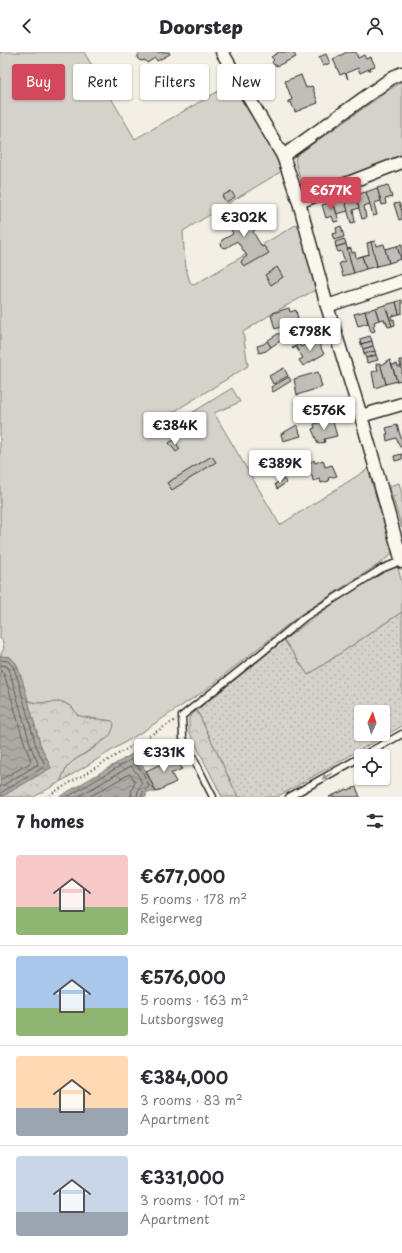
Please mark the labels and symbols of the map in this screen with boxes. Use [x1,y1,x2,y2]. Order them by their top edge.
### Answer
pin: €677K [303,177,359,211]
pin: €302K [216,204,272,238]
pin: €798K [282,318,338,352]
pin: €576K [296,397,352,431]
pin: €384K [147,412,203,446]
pin: €389K [252,450,308,484]
north arrow [354,705,390,741]
pin: €331K [136,739,192,773]
one-way arrow [321,772,333,779]

